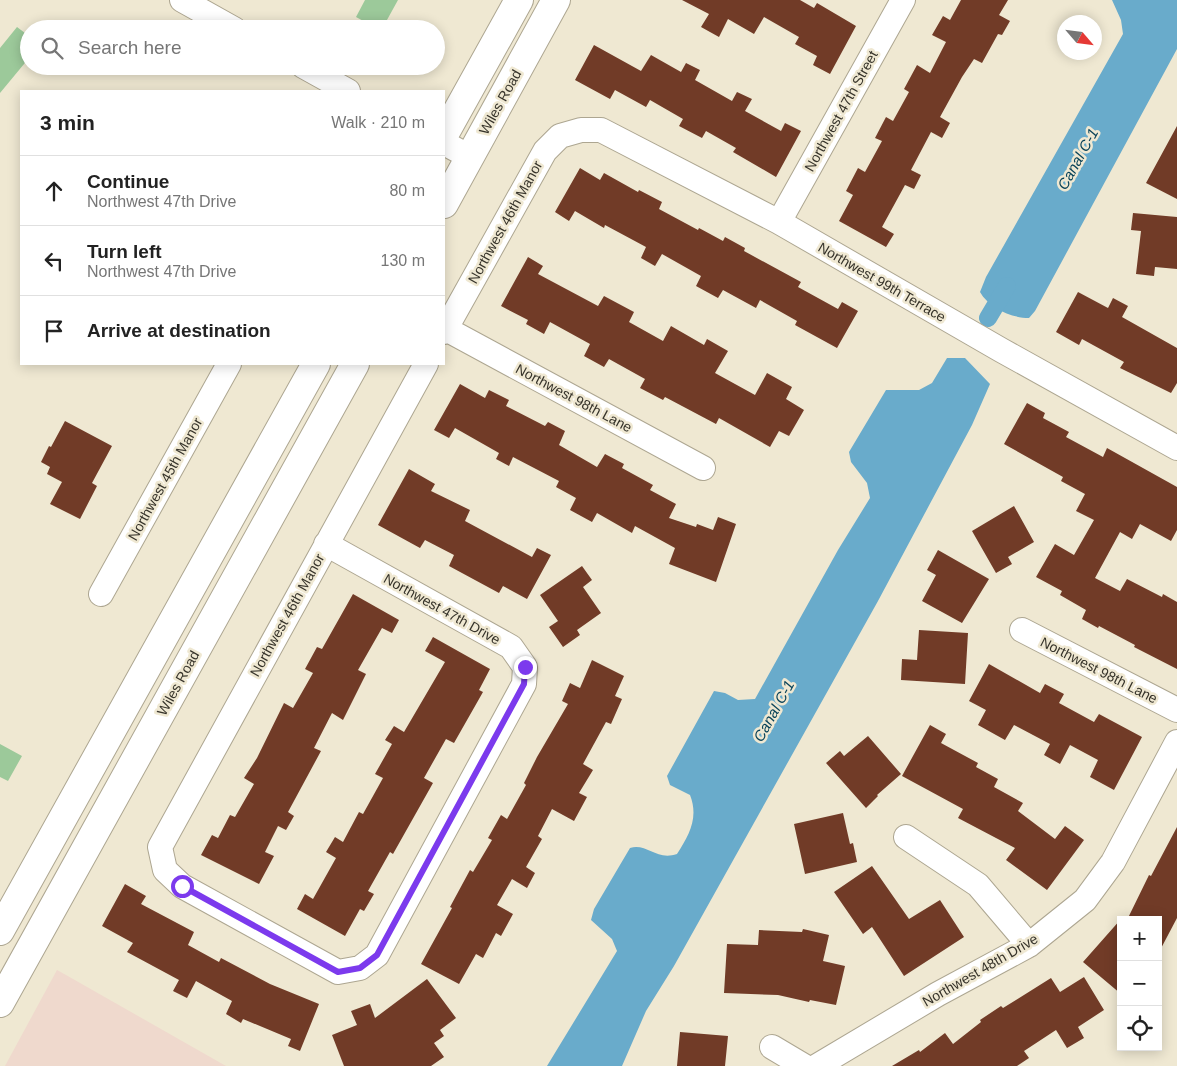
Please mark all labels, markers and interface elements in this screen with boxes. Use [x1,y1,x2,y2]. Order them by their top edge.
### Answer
north arrow [1057,15,1102,60]
search box [20,20,445,75]
icon: search [38,34,66,62]
text: Search here [78,37,182,58]
street label: Northwest 47th Street [801,48,881,174]
street label: Wiles Road [476,67,524,137]
text: 3 min [40,111,95,134]
text: Walk · 210 m [331,114,425,131]
water label: Canal C-1 [1054,125,1101,192]
street label: Northwest 46th Manor [465,158,546,286]
text: Continue [87,171,169,192]
icon: ahead [40,177,68,205]
text: 80 m [389,182,425,199]
text: Northwest 47th Drive [87,193,236,210]
street label: Northwest 99th Terrace [815,239,949,325]
text: Turn left [87,241,162,262]
icon: left [40,247,68,275]
text: 130 m [381,252,425,269]
text: Northwest 47th Drive [87,263,236,280]
icon: arrive [40,317,68,345]
text: Arrive at destination [87,320,271,341]
street label: Northwest 98th Lane [513,361,635,435]
street label: Northwest 45th Manor [125,415,206,543]
street label: Northwest 46th Manor [247,551,328,679]
street label: Northwest 47th Drive [381,570,503,648]
street label: Northwest 98th Lane [1038,634,1160,707]
street label: Wiles Road [154,648,202,718]
route end [514,656,537,679]
water label: Canal C-1 [750,677,797,744]
route start [171,875,194,898]
map controls [1117,916,1162,1051]
button: + [1117,916,1162,961]
street label: Northwest 48th Drive [919,930,1041,1010]
button: − [1117,961,1162,1006]
button: locate [1117,1006,1162,1051]

